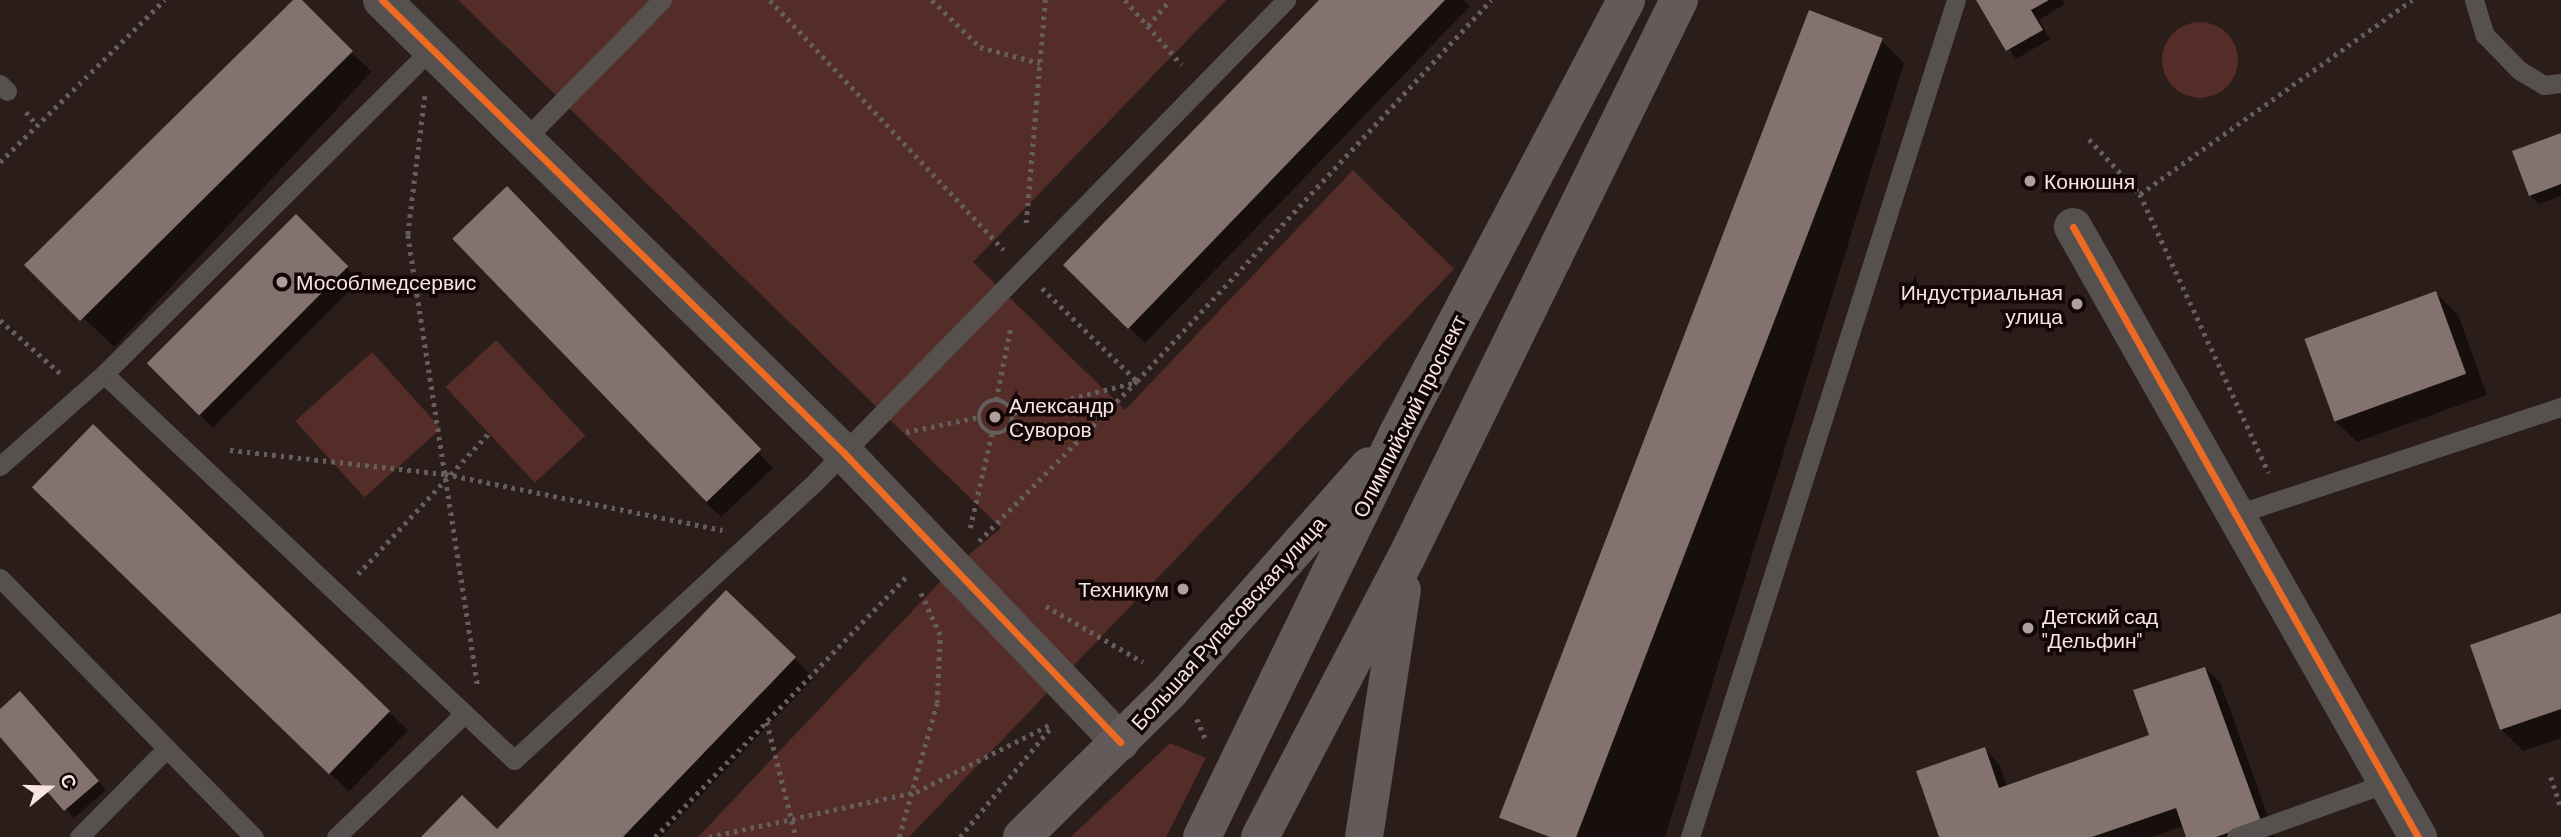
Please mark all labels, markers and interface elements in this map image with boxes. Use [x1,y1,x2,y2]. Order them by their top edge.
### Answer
place label: Конюшня [2044,168,2135,194]
marker: Конюшня [2022,173,2038,189]
place label: Мособлмедсервис [296,269,476,295]
marker: Мособлмедсервис [274,274,290,290]
place label: Индустриальная улица [1901,279,2063,329]
marker: Индустриальная улица [2069,296,2085,312]
street label: Олимпийский проспект [1347,310,1471,522]
place label: Александр Суворов [1009,392,1114,442]
marker: Александр Суворов [987,409,1003,425]
street label: Большая Рупасовская улица [1126,511,1330,735]
place label: Техникум [1078,576,1169,602]
marker: Техникум [1175,581,1191,597]
place label: Детский сад "Дельфин" [2042,603,2158,653]
marker: Детский сад "Дельфин" [2020,620,2036,636]
north arrow [14,753,84,823]
text: С [56,771,82,791]

